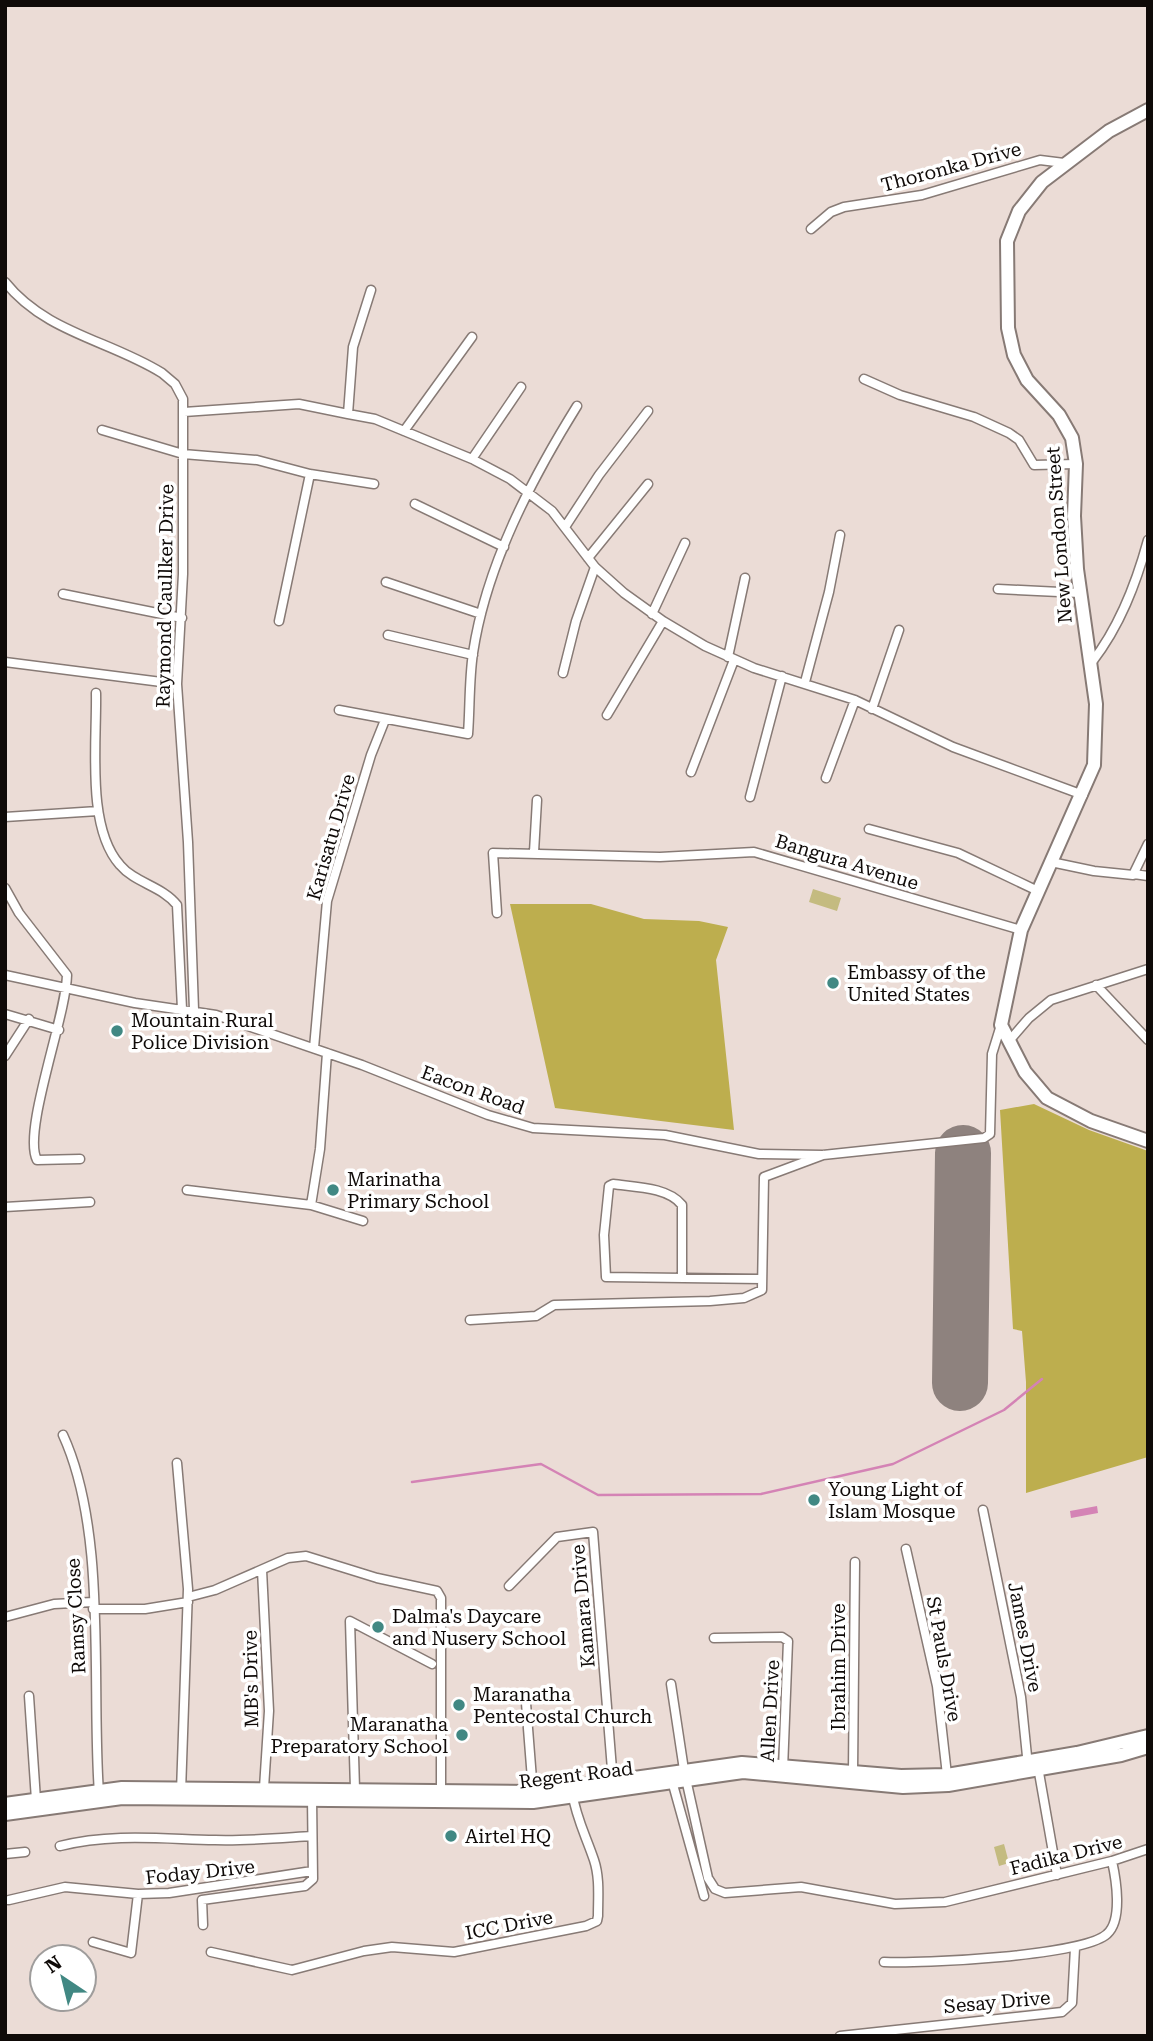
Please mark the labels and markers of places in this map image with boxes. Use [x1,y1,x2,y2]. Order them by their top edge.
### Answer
place label: Embassy of the United States [847,961,986,1006]
marker: Embassy of the United States [825,975,841,991]
place label: Mountain Rural Police Division [131,1009,274,1054]
marker: Mountain Rural Police Division [109,1023,125,1039]
place label: Marinatha Primary School [347,1168,489,1213]
marker: Marinatha Primary School [325,1182,341,1198]
place label: Young Light of Islam Mosque [828,1478,963,1523]
marker: Young Light of Islam Mosque [806,1492,822,1508]
place label: Dalma's Daycare and Nusery School [392,1605,566,1650]
marker: Dalma's Daycare and Nusery School [370,1619,386,1635]
place label: Maranatha Pentecostal Church [473,1683,652,1728]
marker: Maranatha Pentecostal Church [451,1697,467,1713]
place label: Maranatha Preparatory School [270,1713,449,1758]
marker: Maranatha Preparatory School [454,1727,470,1743]
place label: Airtel HQ [465,1825,551,1848]
marker: Airtel HQ [443,1828,459,1844]

